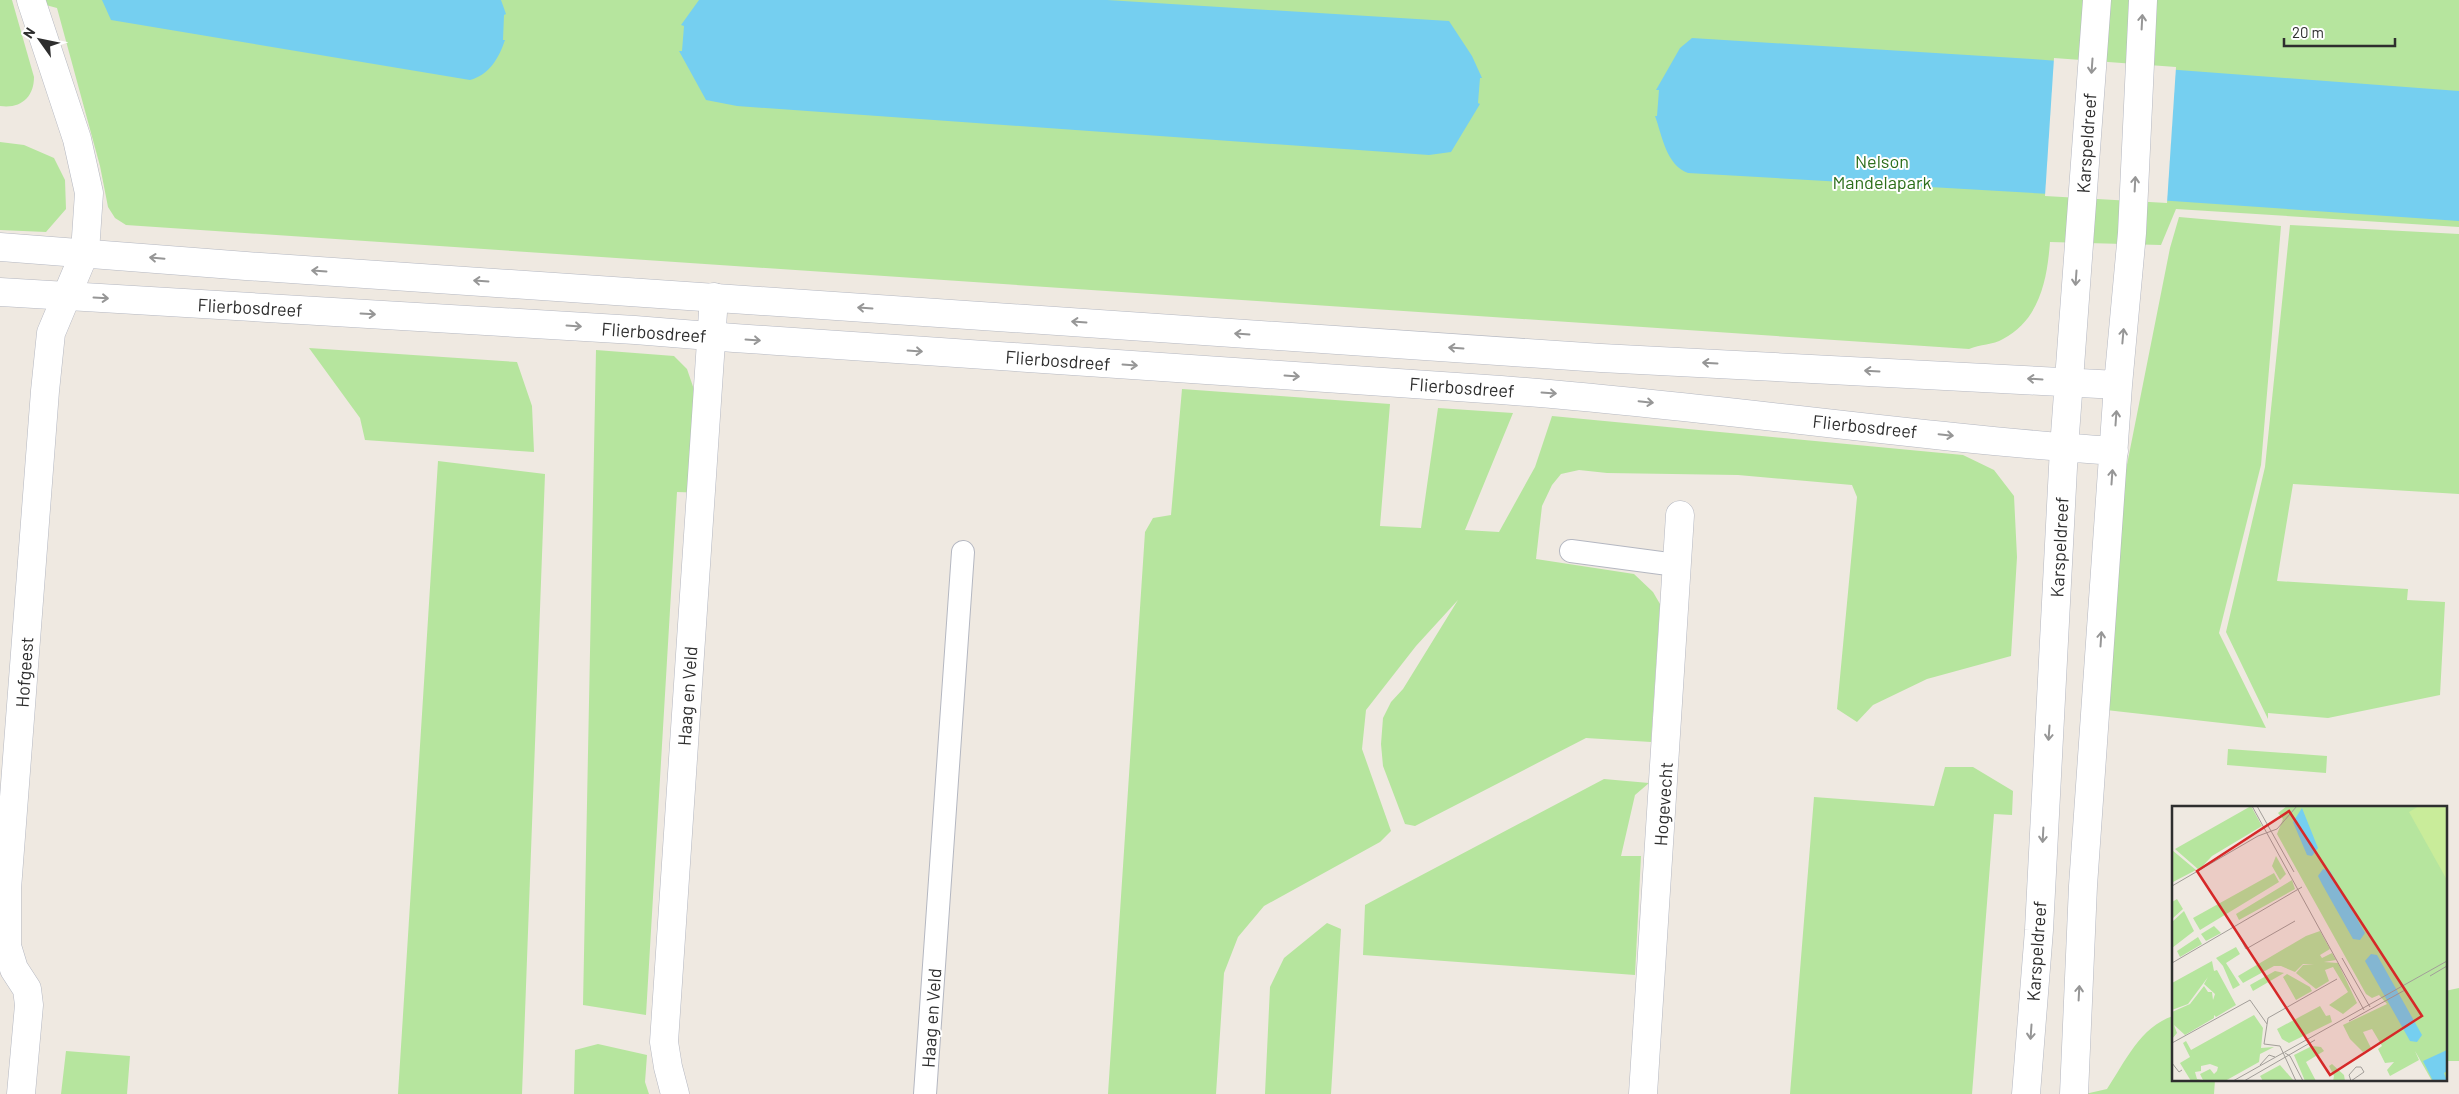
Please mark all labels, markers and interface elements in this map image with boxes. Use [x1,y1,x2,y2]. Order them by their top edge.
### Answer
one-way arrow [2138,14,2147,30]
north arrow [15,15,65,65]
scale bar [2284,15,2395,47]
text: 20 m [2292,23,2324,41]
text: N [19,24,38,41]
one-way arrow [2087,58,2097,74]
street label: Karspeldreef [2072,92,2100,194]
park label: Nelson Mandelapark [1832,150,1932,193]
one-way arrow [2130,176,2139,192]
one-way arrow [149,254,165,263]
one-way arrow [311,266,327,275]
one-way arrow [2071,270,2081,286]
one-way arrow [473,276,489,285]
street label: Flierbosdreef [197,293,303,321]
one-way arrow [93,294,109,303]
one-way arrow [857,303,873,312]
one-way arrow [360,309,376,318]
street label: Flierbosdreef [601,317,707,347]
one-way arrow [1072,318,1088,327]
one-way arrow [566,321,582,330]
one-way arrow [1234,329,1250,338]
one-way arrow [2118,329,2128,345]
one-way arrow [745,335,761,344]
one-way arrow [1448,344,1464,353]
street label: Flierbosdreef [1005,345,1111,375]
one-way arrow [907,346,923,355]
one-way arrow [1702,359,1718,368]
one-way arrow [1122,360,1138,369]
one-way arrow [1865,367,1881,376]
one-way arrow [1284,371,1300,380]
street label: Flierbosdreef [1409,372,1515,402]
one-way arrow [2027,375,2043,384]
one-way arrow [1541,389,1557,398]
one-way arrow [1637,397,1653,407]
street label: Flierbosdreef [1812,410,1918,442]
one-way arrow [2112,410,2121,426]
one-way arrow [1938,430,1954,440]
one-way arrow [2108,470,2117,486]
street label: Karspeldreef [2045,496,2073,598]
one-way arrow [2096,632,2106,648]
street label: Hofgeest [11,636,37,708]
street label: Haag en Veld [673,646,701,746]
one-way arrow [2044,725,2053,741]
street label: Hogevecht [1649,761,1677,847]
inset map [2172,806,2446,1082]
one-way arrow [2038,827,2047,843]
street label: Karspeldreef [2022,900,2050,1002]
street label: Haag en Veld [917,968,945,1068]
one-way arrow [2074,985,2083,1001]
one-way arrow [2026,1024,2035,1040]

